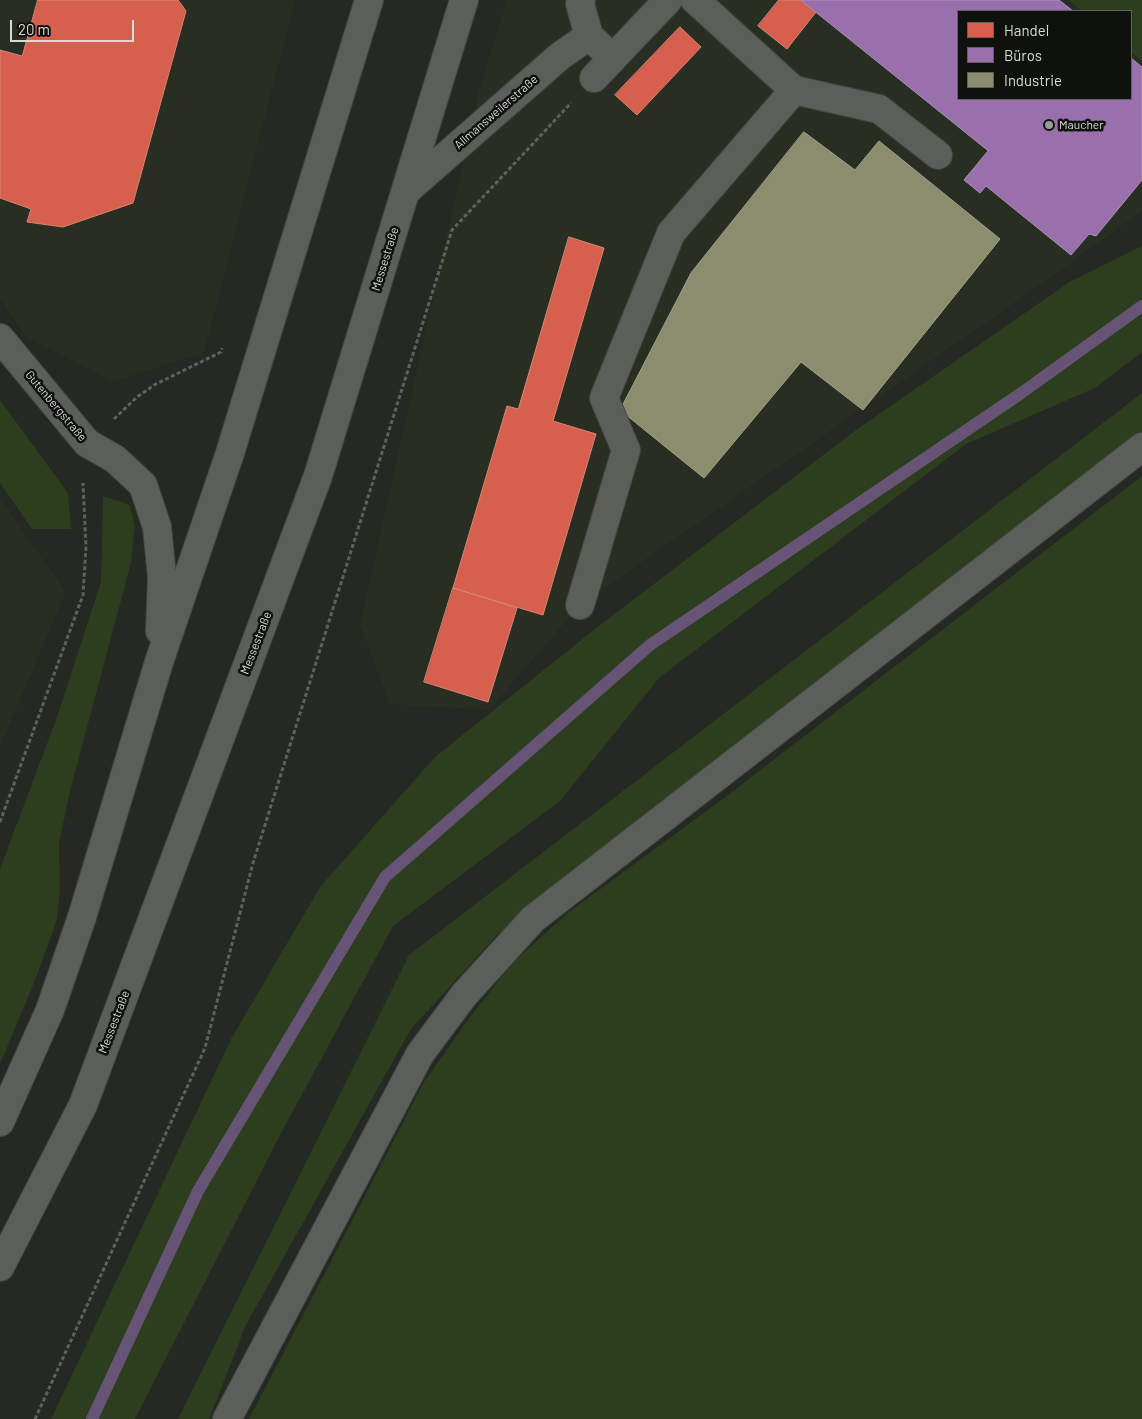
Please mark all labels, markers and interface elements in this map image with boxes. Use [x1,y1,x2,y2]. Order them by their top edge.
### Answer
scale bar [12,10,136,42]
legend [957,10,1132,100]
text: 20 m [18,20,50,38]
text: Handel [1004,21,1049,39]
text: Büros [1004,46,1042,64]
text: Industrie [1004,71,1062,89]
street label: Allmansweilerstraße [451,72,541,152]
place label: Maucher [1059,118,1104,132]
marker: Maucher [1043,119,1055,131]
street label: Messestraße [368,225,402,293]
street label: Gutenbergstraße [22,368,90,444]
street label: Messestraße [237,610,275,676]
street label: Messestraße [95,989,133,1055]

